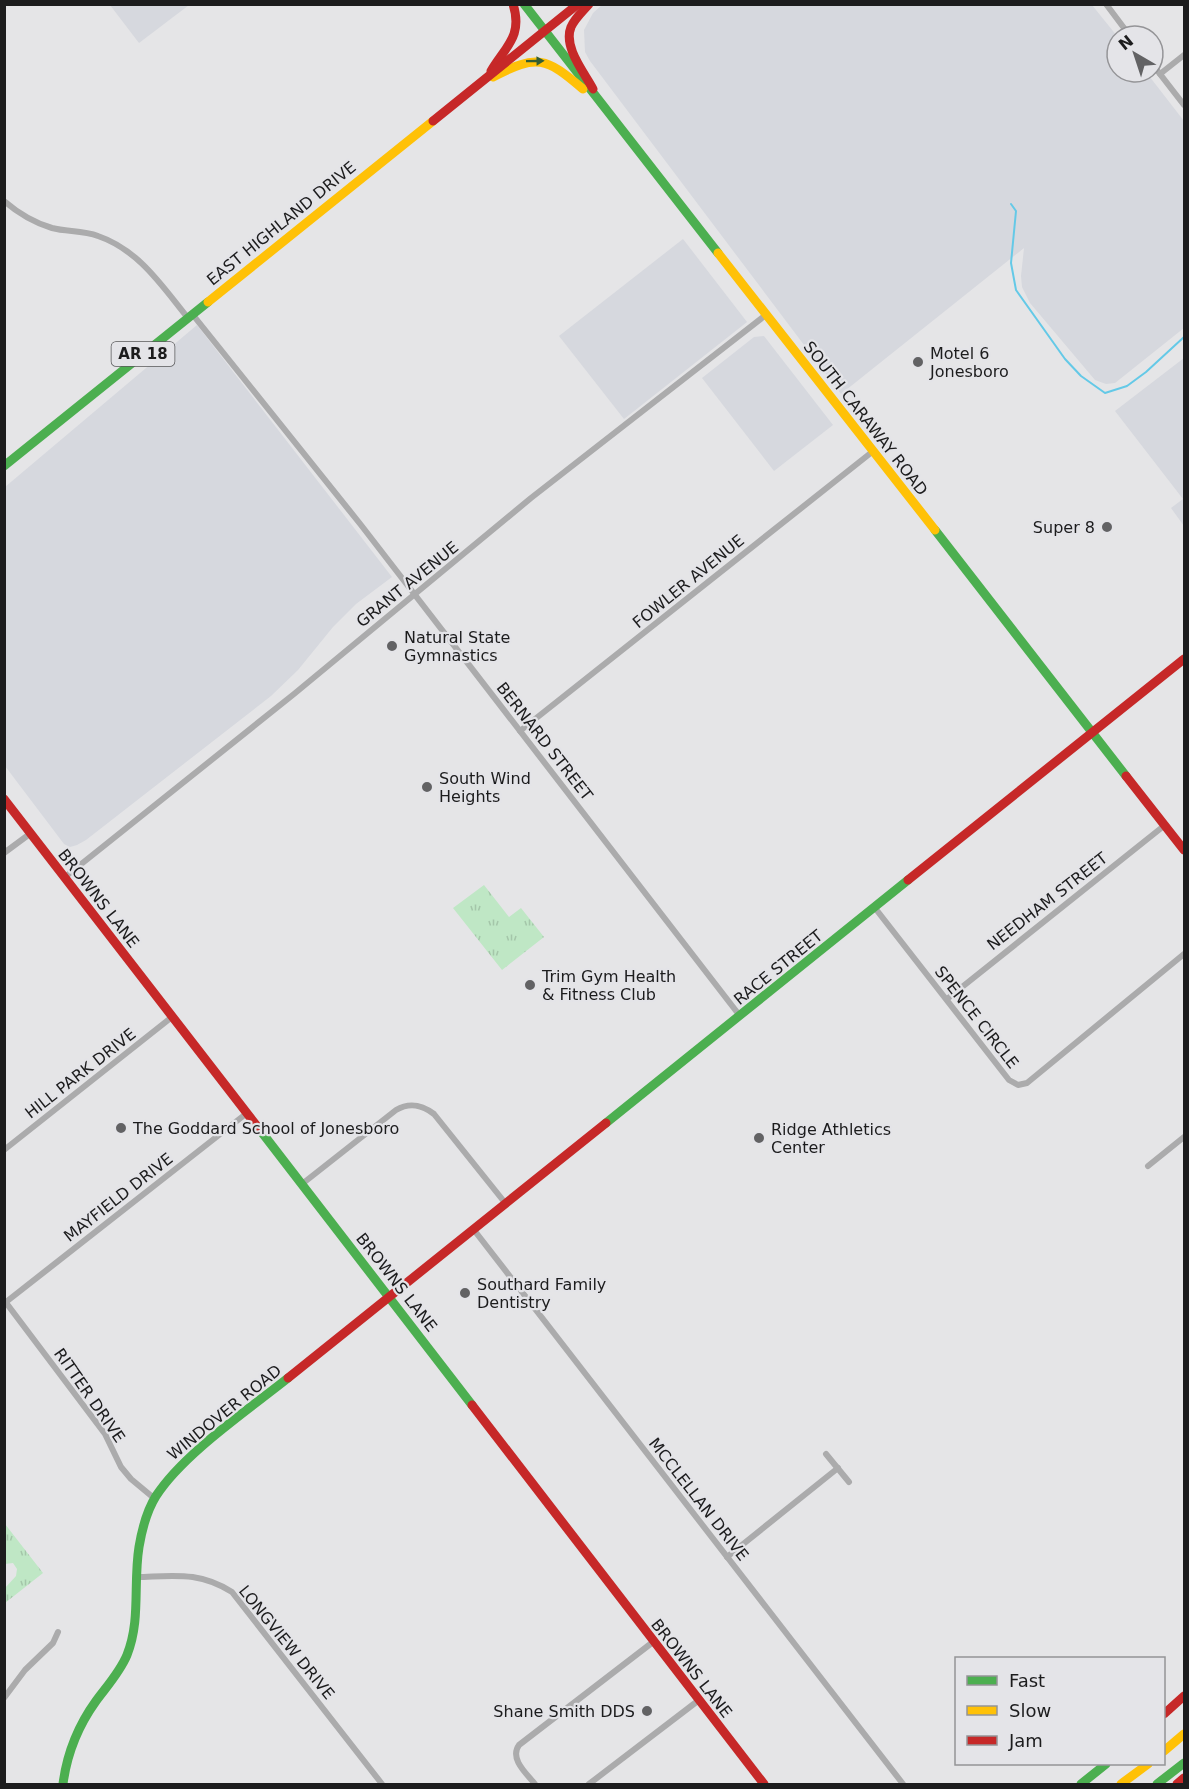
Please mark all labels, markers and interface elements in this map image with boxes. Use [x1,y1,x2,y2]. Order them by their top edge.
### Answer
north arrow [1105,24,1165,84]
text: N [1115,31,1137,54]
one-way arrow [526,57,545,66]
street label: EAST HIGHLAND DRIVE [203,157,360,289]
street label: SOUTH CARAWAY ROAD [800,338,932,499]
road number: AR 18 [112,342,174,366]
place label: Motel 6 Jonesboro [929,344,1009,381]
marker: Motel 6 Jonesboro [911,355,925,369]
place label: Super 8 [1033,518,1095,537]
marker: Super 8 [1100,520,1114,534]
street label: FOWLER AVENUE [629,531,748,632]
street label: GRANT AVENUE [353,538,462,631]
place label: Natural State Gymnastics [404,628,510,665]
marker: Natural State Gymnastics [385,639,399,653]
street label: BERNARD STREET [493,678,597,804]
place label: South Wind Heights [439,769,531,806]
marker: South Wind Heights [420,780,434,794]
street label: BROWNS LANE [54,845,143,951]
street label: NEEDHAM STREET [983,848,1111,954]
street label: RACE STREET [730,926,827,1009]
street label: SPENCE CIRCLE [931,962,1022,1072]
place label: Trim Gym Health & Fitness Club [541,967,676,1004]
marker: Trim Gym Health & Fitness Club [523,978,537,992]
street label: HILL PARK DRIVE [21,1024,139,1122]
place label: The Goddard School of Jonesboro [132,1119,399,1138]
place label: Ridge Athletics Center [771,1120,891,1157]
marker: The Goddard School of Jonesboro [114,1121,128,1135]
marker: Ridge Athletics Center [752,1131,766,1145]
street label: MAYFIELD DRIVE [60,1149,176,1246]
street label: BROWNS LANE [352,1229,441,1335]
place label: Southard Family Dentistry [477,1275,606,1312]
marker: Southard Family Dentistry [458,1286,472,1300]
street label: RITTER DRIVE [50,1345,129,1446]
street label: WINDOVER ROAD [164,1361,285,1464]
street label: MCCLELLAN DRIVE [645,1434,752,1564]
street label: LONGVIEW DRIVE [235,1581,338,1703]
street label: BROWNS LANE [647,1615,736,1721]
legend [955,1657,1165,1765]
text: Fast [1009,1670,1045,1691]
text: Slow [1009,1700,1051,1721]
place label: Shane Smith DDS [493,1702,635,1721]
marker: Shane Smith DDS [640,1704,654,1718]
text: Jam [1008,1730,1043,1751]

